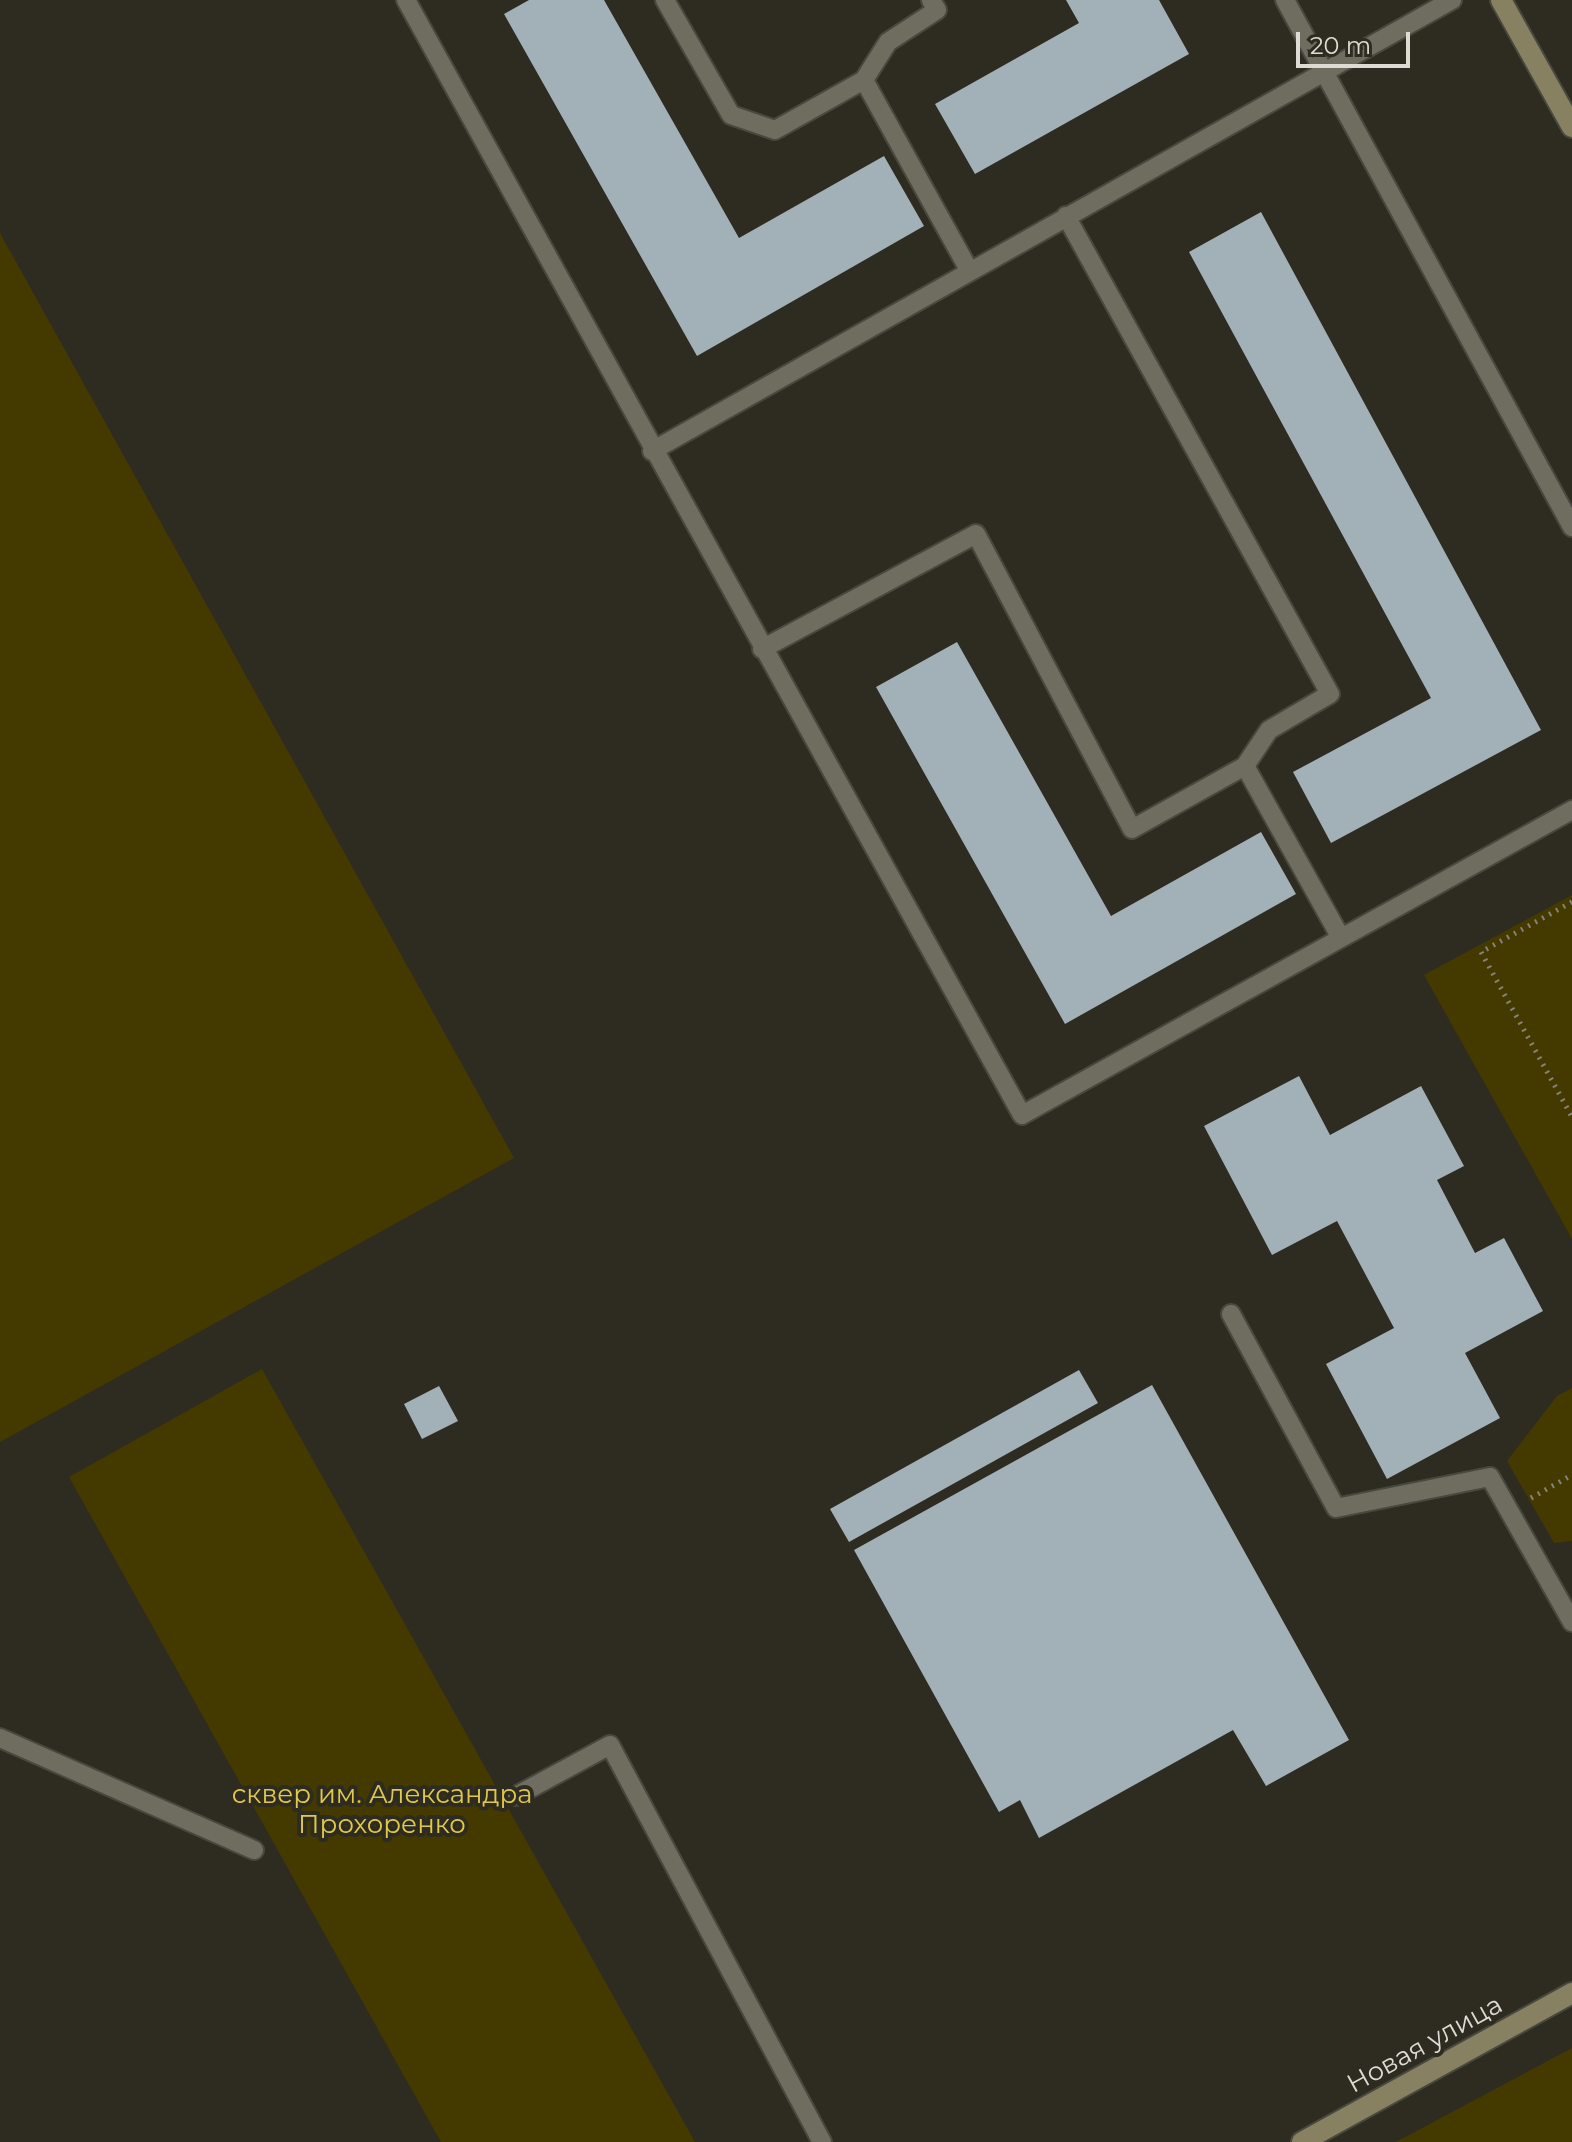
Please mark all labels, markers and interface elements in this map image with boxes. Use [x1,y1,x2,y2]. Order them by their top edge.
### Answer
scale bar [1300,16,1414,66]
text: 20 m [1310,31,1371,60]
park label: сквер им. Александра Прохоренко [232,1779,532,1840]
street label: Новая улица [1342,1990,1508,2100]

